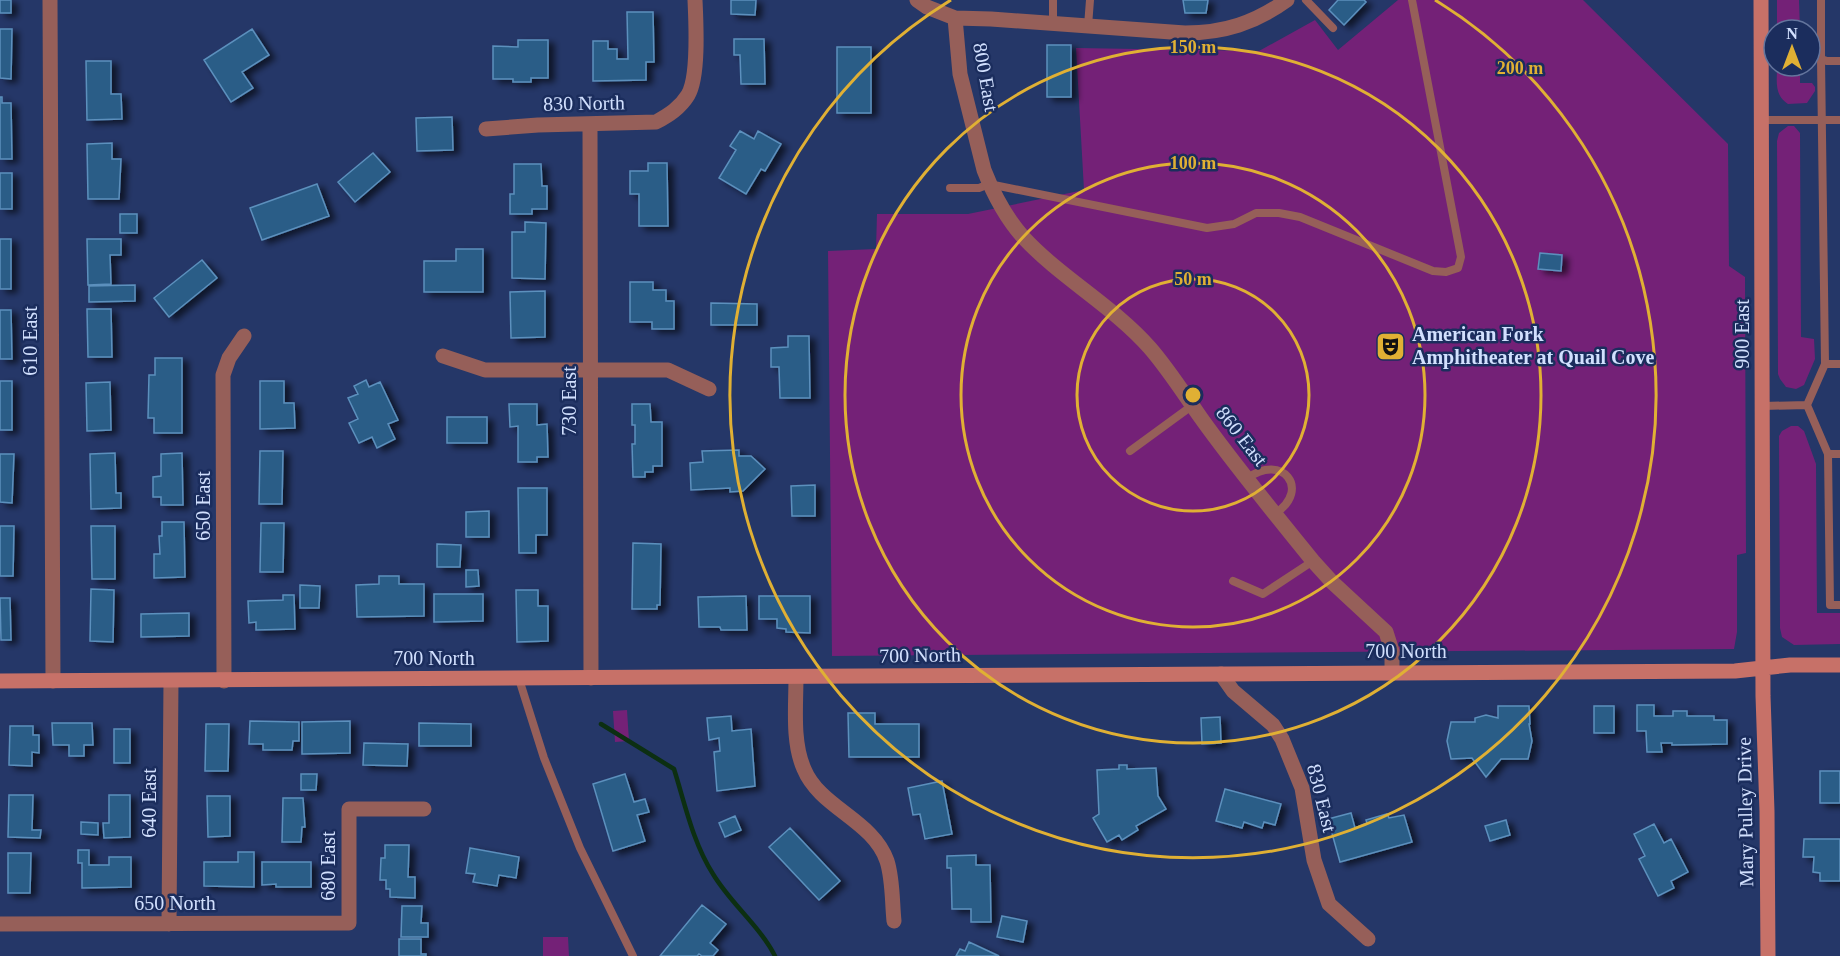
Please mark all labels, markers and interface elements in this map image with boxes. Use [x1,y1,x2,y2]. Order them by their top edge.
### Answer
north arrow [1762,18,1822,78]
text: N [1786,25,1798,42]
text: 150 m [1170,37,1216,57]
street label: 800 East [969,41,1003,114]
text: 200 m [1497,58,1543,78]
street label: 830 North [543,91,625,115]
text: 100 m [1170,153,1216,173]
text: 50 m [1174,269,1212,289]
street label: 900 East [1731,299,1753,369]
street label: 610 East [19,306,41,376]
place label: American Fork Amphitheater at Quail Cove [1412,323,1655,369]
theatre icon: American Fork Amphitheater at Quail Cove [1375,330,1407,362]
street label: 730 East [558,366,580,436]
centre of rings [1183,385,1203,405]
street label: 860 East [1212,402,1272,470]
street label: 650 East [192,471,214,541]
street label: 700 North [1365,640,1447,662]
street label: 700 North [879,643,961,667]
street label: 700 North [393,647,475,669]
street label: Mary Pulley Drive [1733,737,1758,887]
street label: 830 East [1303,762,1341,835]
street label: 640 East [138,768,160,838]
street label: 680 East [317,831,339,901]
street label: 650 North [134,892,216,914]

